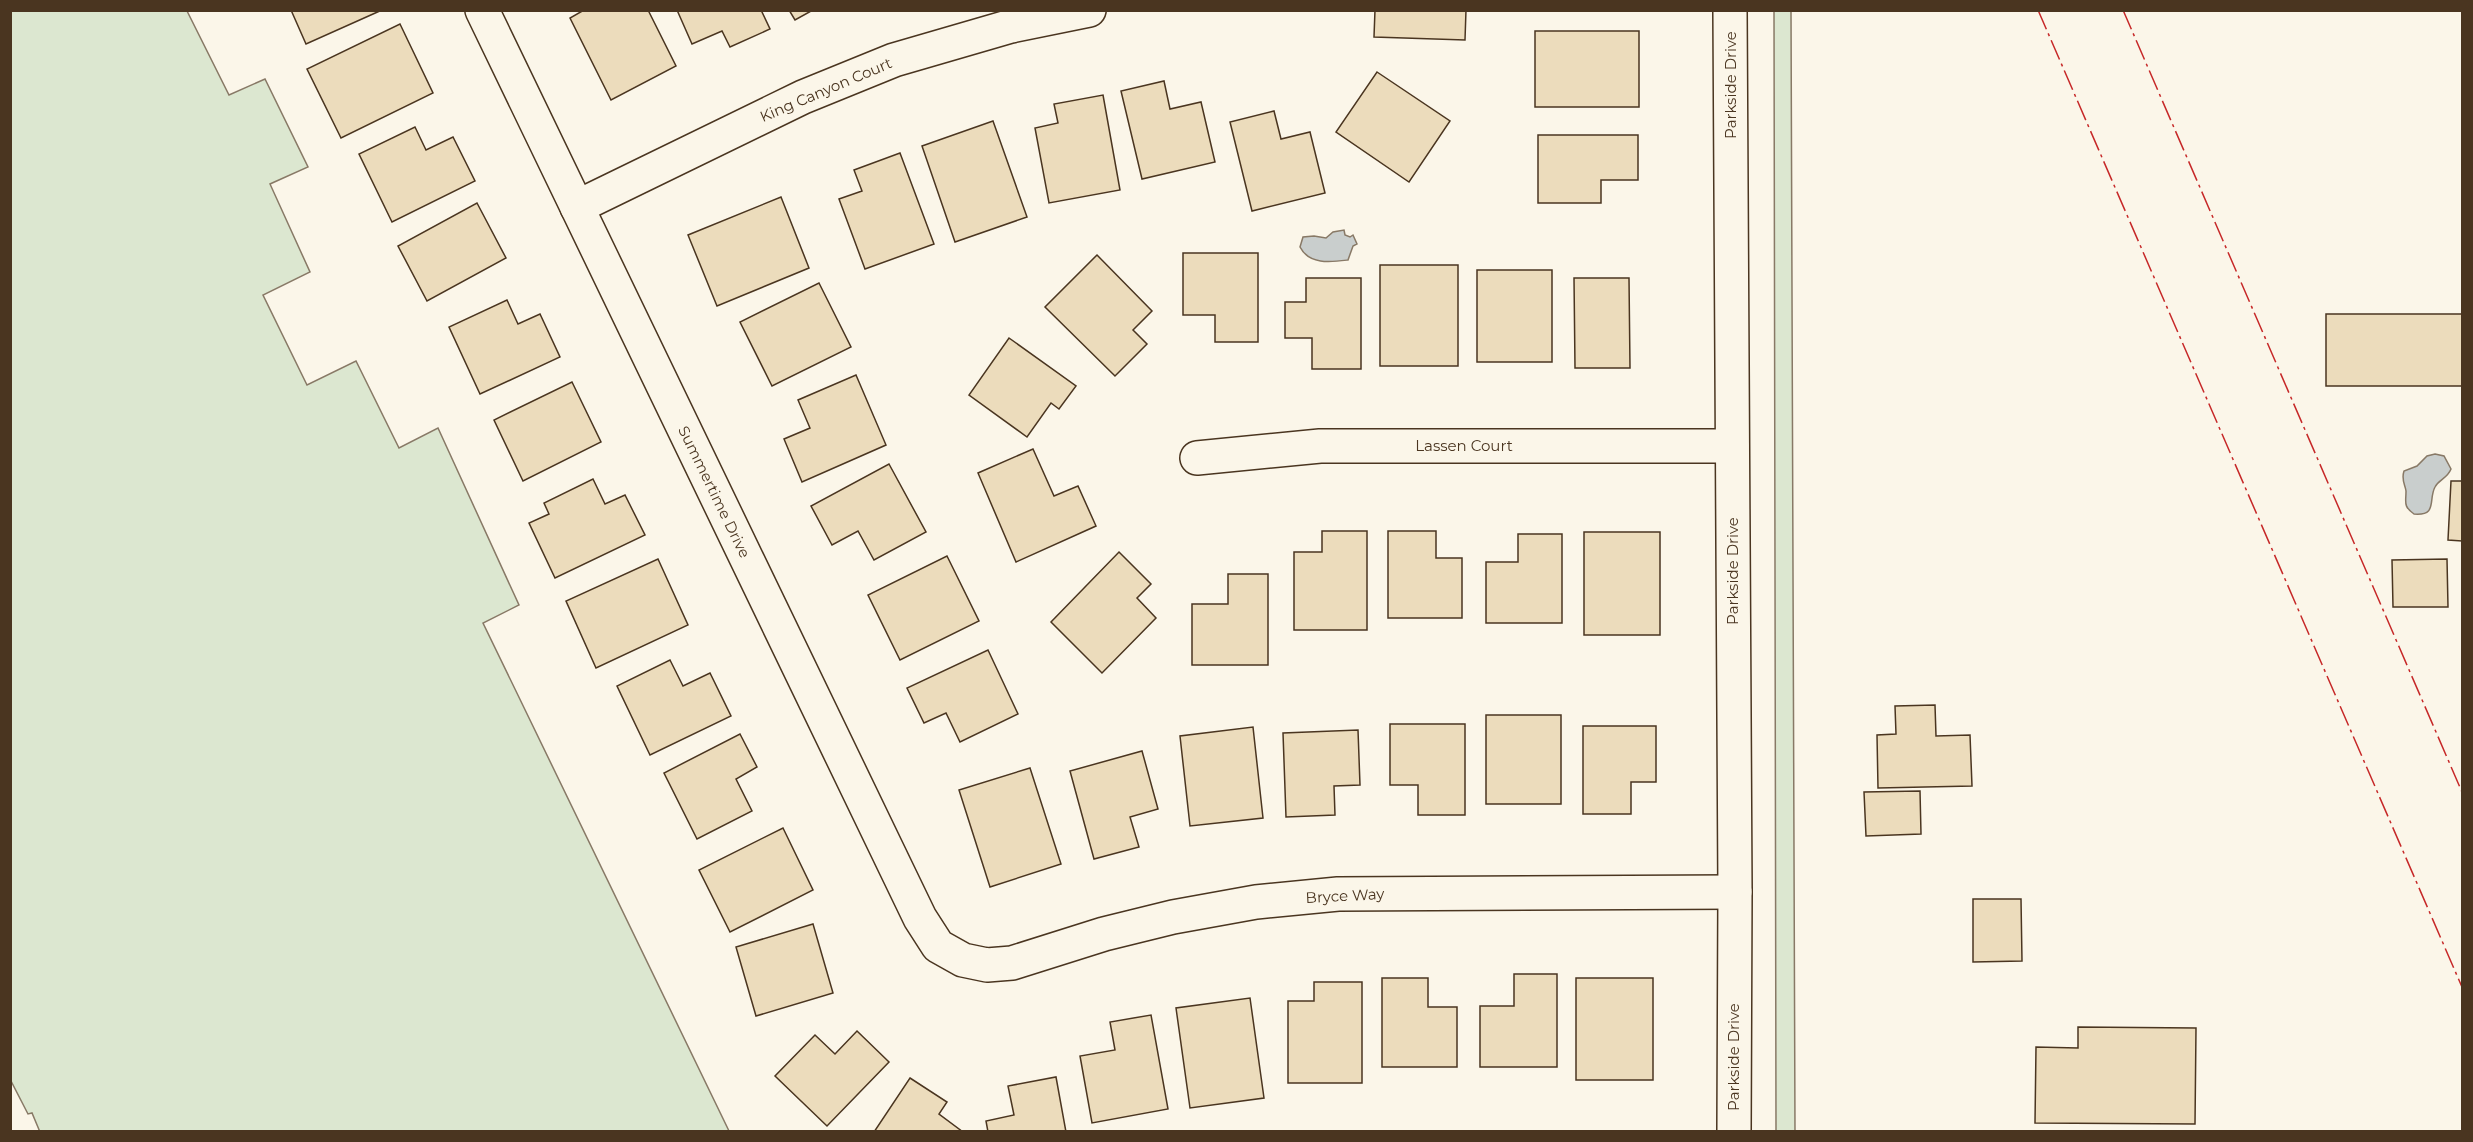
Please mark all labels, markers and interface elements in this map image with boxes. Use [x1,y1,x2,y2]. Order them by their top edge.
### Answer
street label: Parkside Drive [1721,31,1740,139]
street label: King Canyon Court [757,53,895,126]
street label: Summertime Drive [674,423,755,561]
street label: Lassen Court [1415,436,1513,455]
street label: Parkside Drive [1723,517,1742,625]
street label: Bryce Way [1305,884,1386,907]
street label: Parkside Drive [1724,1003,1743,1111]

